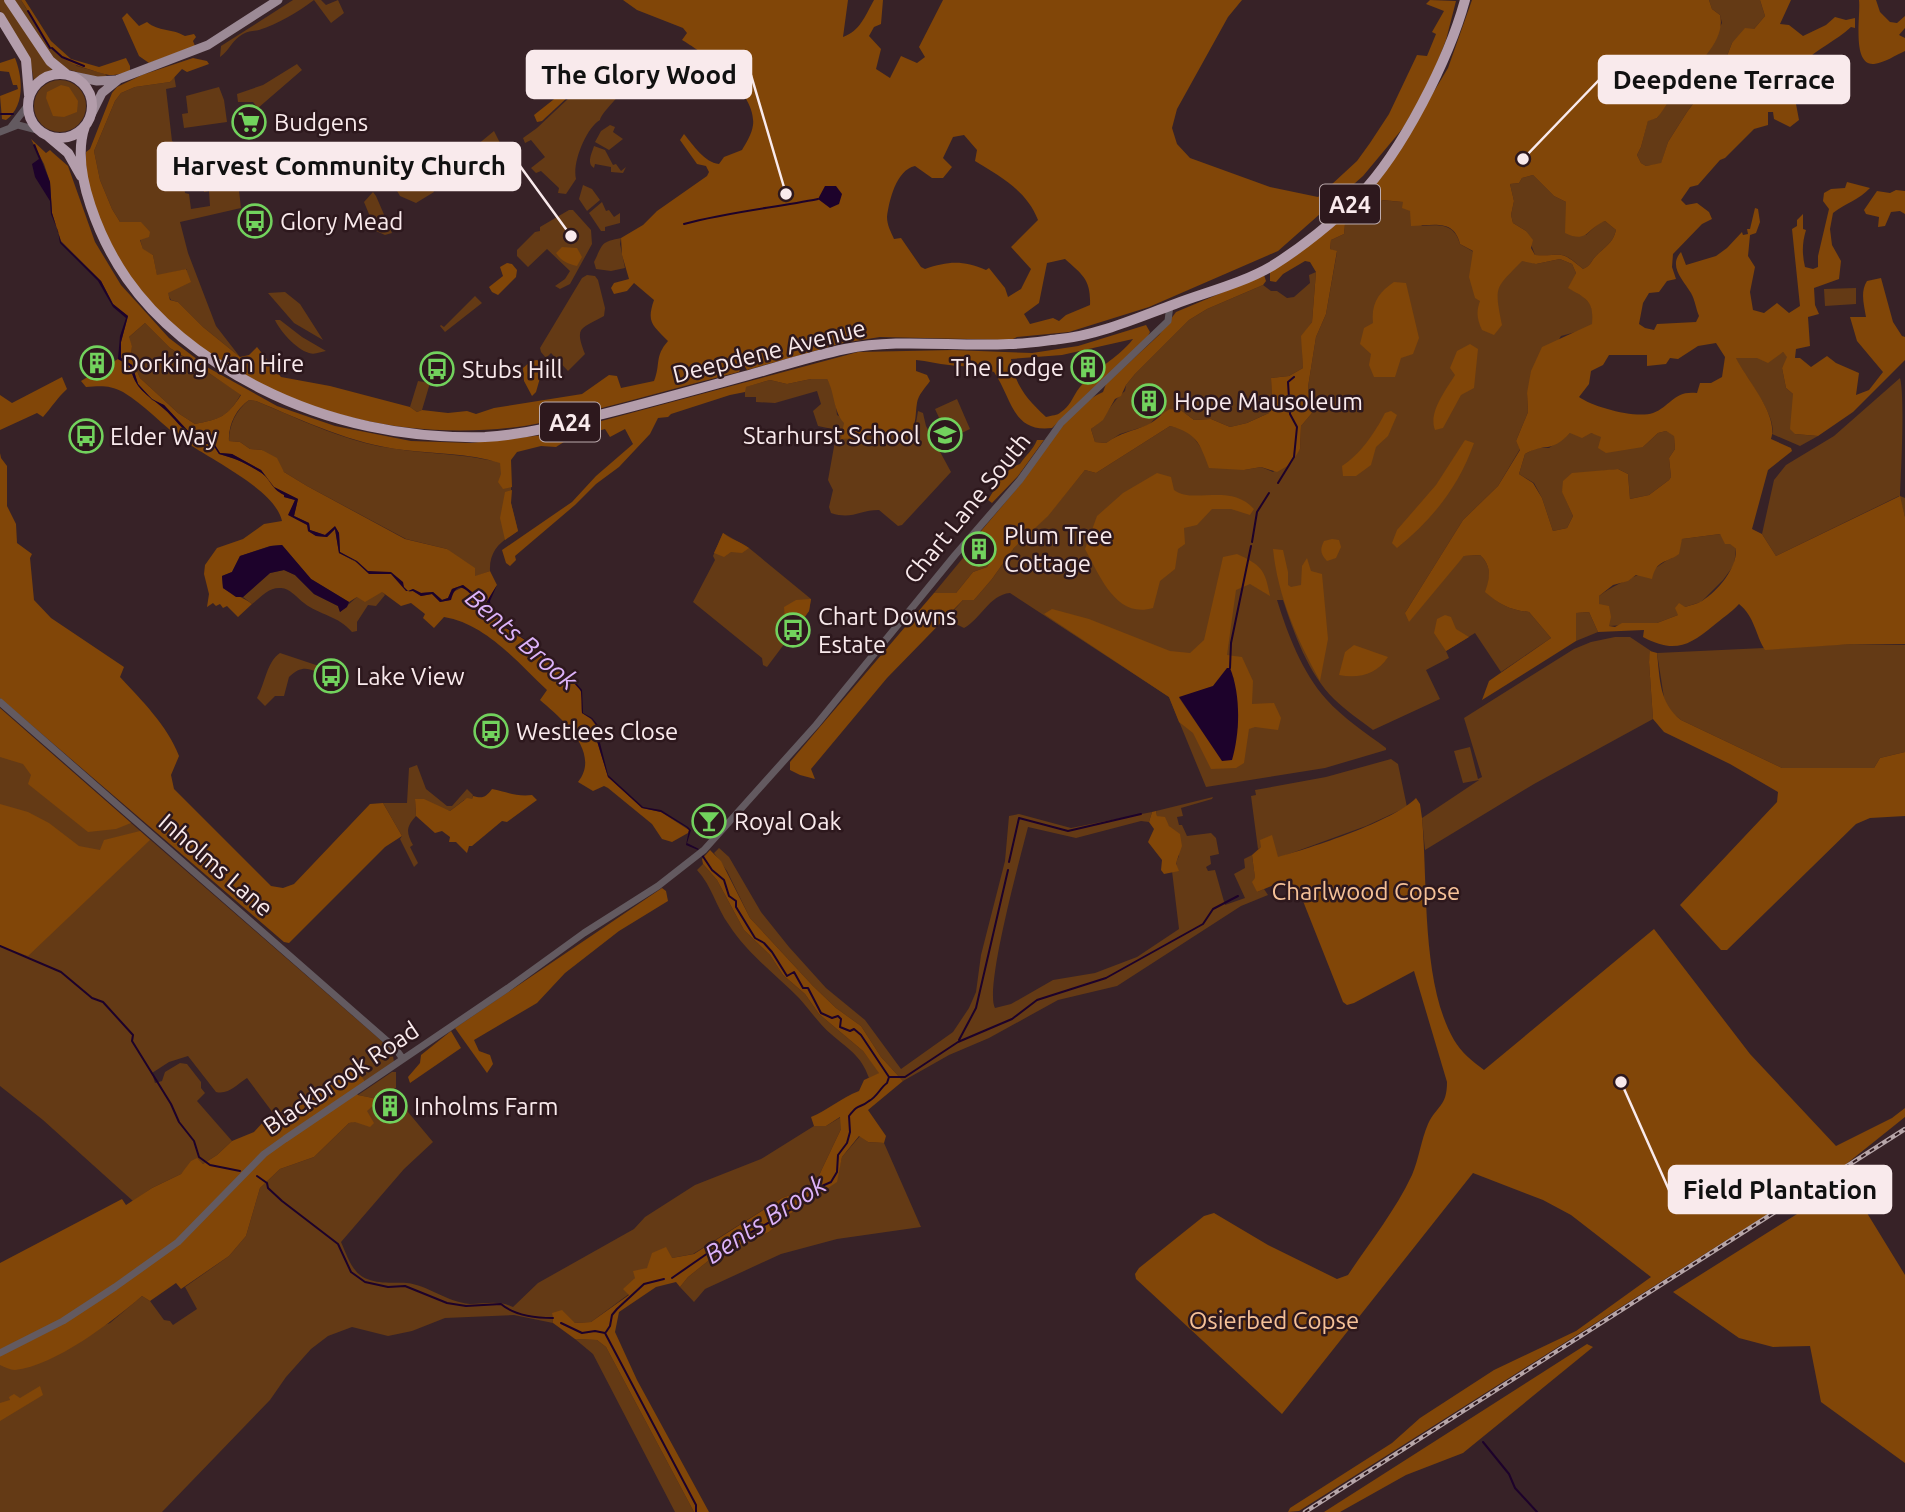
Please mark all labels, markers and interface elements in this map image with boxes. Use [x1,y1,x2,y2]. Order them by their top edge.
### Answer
callout: The Glory Wood [527,51,751,98]
callout: Deepdene Terrace [1599,56,1849,103]
text: The Glory Wood [541,60,737,89]
text: Deepdene Terrace [1613,65,1835,94]
supermarket icon: Budgens [230,103,268,141]
place label: Budgens [274,109,368,136]
callout: Harvest Community Church [158,143,520,190]
text: Harvest Community Church [172,151,506,180]
road number: A24 [1320,184,1380,224]
bus stop icon: Glory Mead [236,202,274,240]
place label: Glory Mead [280,208,403,235]
street label: Deepdene Avenue [670,314,868,388]
building icon: Dorking Van Hire [78,344,116,382]
building icon: The Lodge [1069,348,1107,386]
place label: Dorking Van Hire [122,350,304,377]
bus stop icon: Stubs Hill [418,350,456,388]
place label: The Lodge [951,354,1064,381]
place label: Stubs Hill [462,356,563,383]
building icon: Hope Mausoleum [1130,382,1168,420]
place label: Hope Mausoleum [1174,388,1363,415]
road number: A24 [540,402,600,442]
school or university icon: Starhurst School [926,416,964,454]
bus stop icon: Elder Way [67,417,105,455]
place label: Starhurst School [743,422,920,449]
place label: Elder Way [110,423,218,450]
street label: Chart Lane South [898,428,1036,588]
place label: Plum Tree Cottage [1004,522,1113,577]
building icon: Plum Tree Cottage [960,530,998,568]
water label: Bents Brook [460,583,584,696]
place label: Chart Downs Estate [818,603,956,658]
bus stop icon: Chart Downs Estate [774,611,812,649]
bus stop icon: Lake View [312,657,350,695]
place label: Lake View [356,663,465,690]
bus stop icon: Westlees Close [472,712,510,750]
place label: Westlees Close [516,718,678,745]
bar icon: Royal Oak [690,802,728,840]
street label: Inholms Lane [154,808,278,922]
place label: Royal Oak [734,808,842,835]
park label: Charlwood Copse [1272,878,1460,905]
street label: Blackbrook Road [258,1016,424,1140]
building icon: Inholms Farm [371,1087,409,1125]
place label: Inholms Farm [414,1093,558,1120]
callout: Field Plantation [1669,1166,1891,1213]
water label: Bents Brook [699,1169,832,1269]
text: Field Plantation [1683,1175,1877,1204]
park label: Osierbed Copse [1189,1307,1359,1334]

